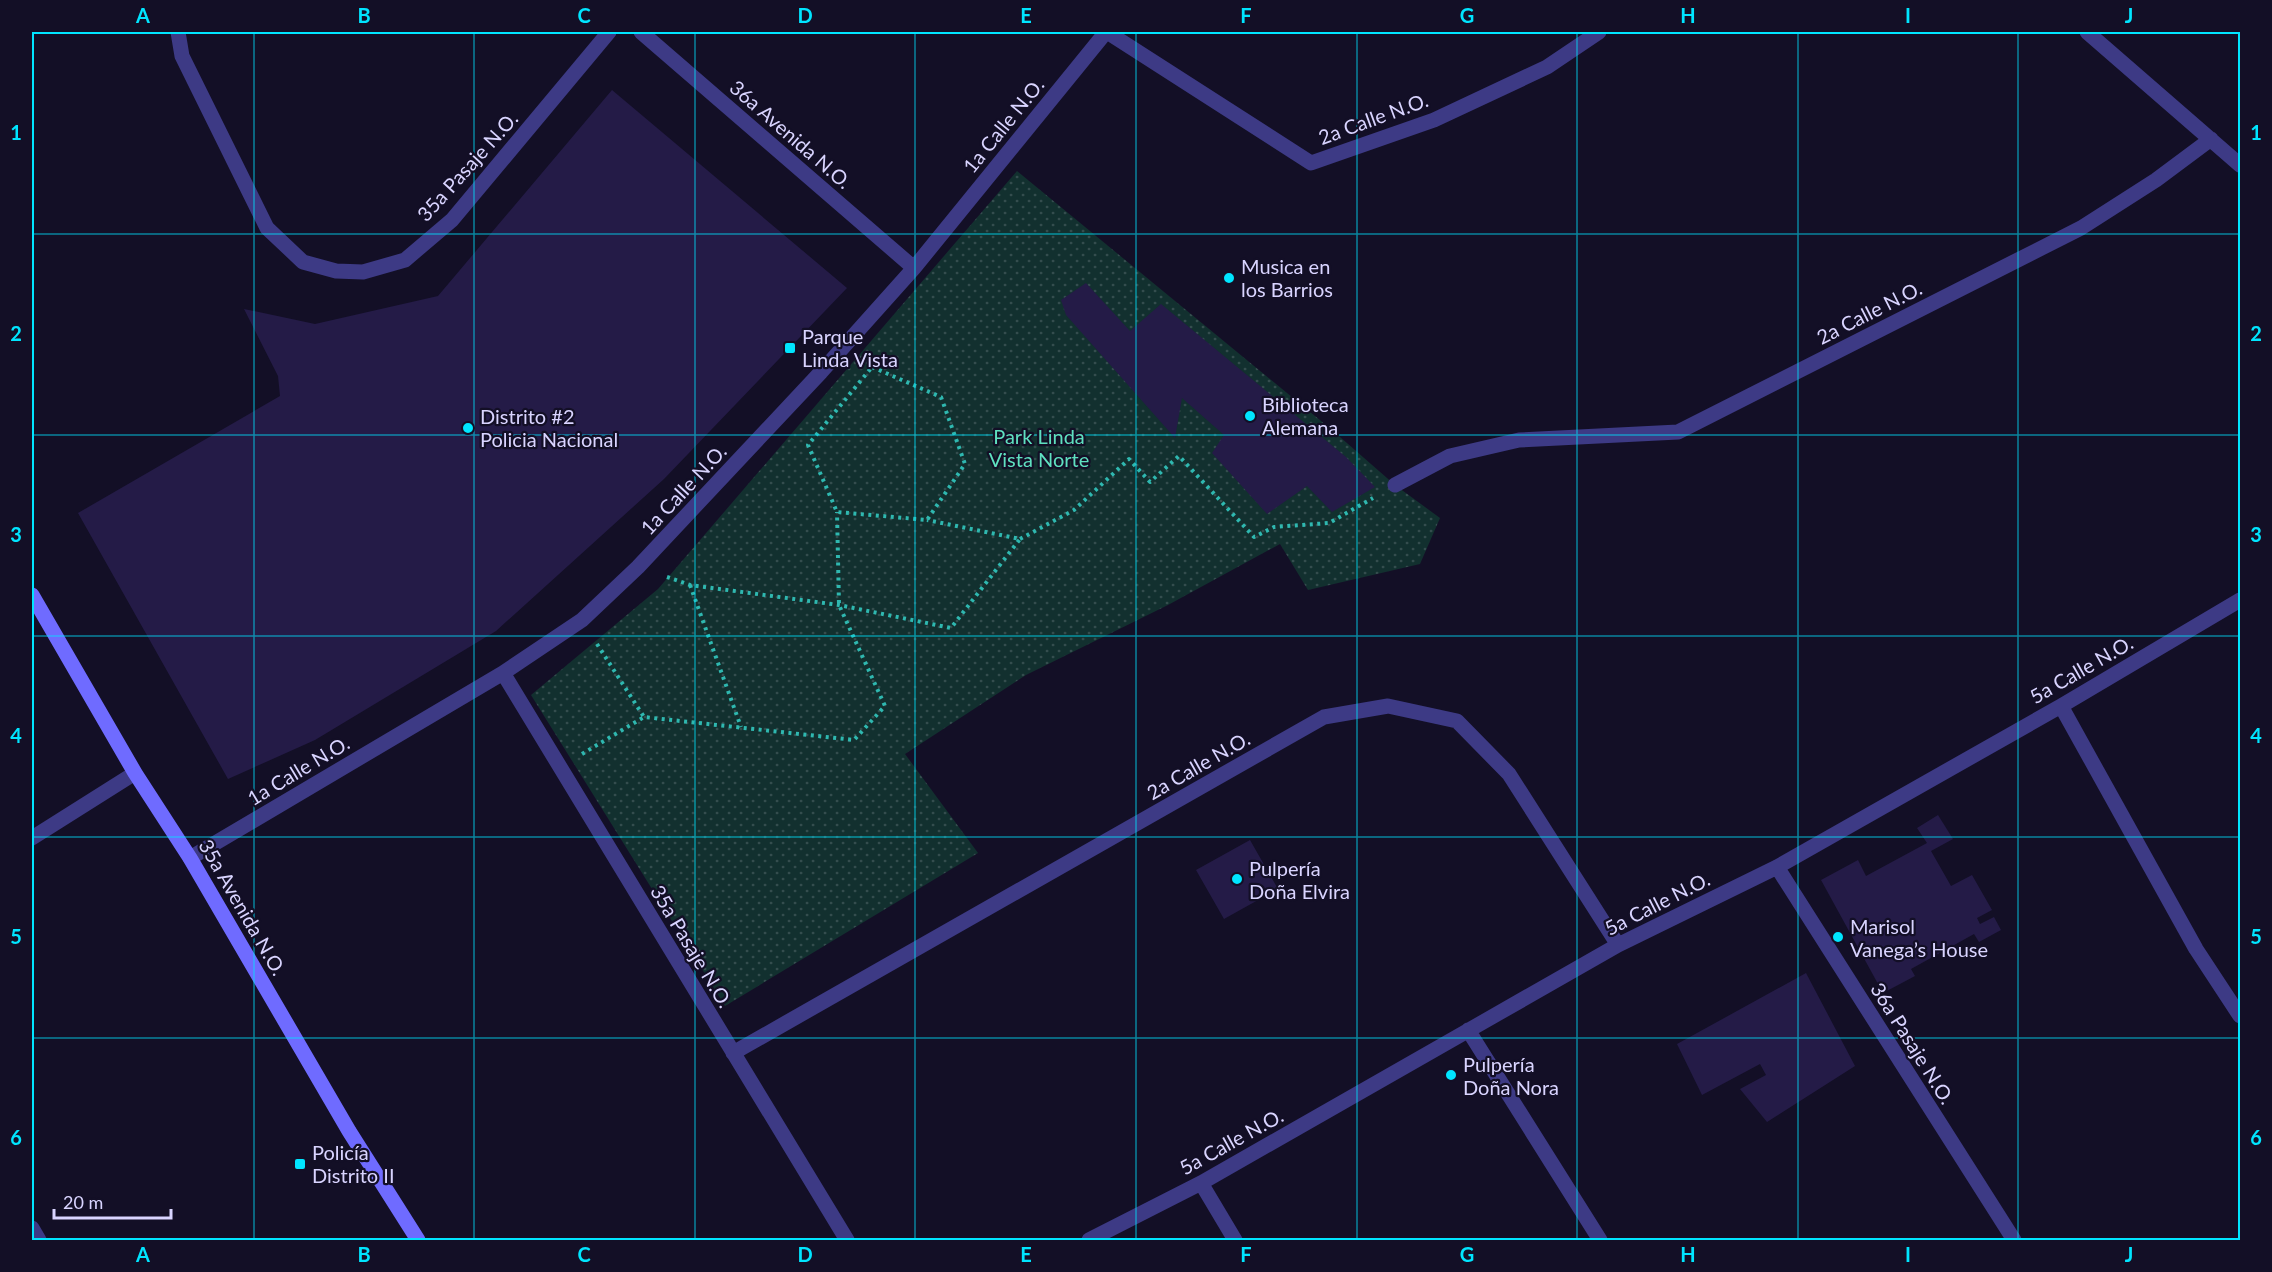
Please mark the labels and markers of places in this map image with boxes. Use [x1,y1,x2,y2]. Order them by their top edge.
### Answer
place label: Musica en los Barrios [1241,254,1333,301]
marker: Musica en los Barrios [1222,271,1236,285]
place label: Parque Linda Vista [802,324,898,371]
marker: Parque Linda Vista [783,341,797,355]
place label: Biblioteca Alemana [1262,392,1349,439]
place label: Distrito #2 Policia Nacional [480,404,618,451]
marker: Biblioteca Alemana [1243,409,1257,423]
marker: Distrito #2 Policia Nacional [461,421,475,435]
place label: Pulpería Doña Elvira [1249,856,1350,903]
marker: Pulpería Doña Elvira [1230,872,1244,886]
place label: Marisol Vanega’s House [1850,914,1988,961]
marker: Marisol Vanega’s House [1831,930,1845,944]
place label: Pulpería Doña Nora [1463,1052,1559,1099]
marker: Pulpería Doña Nora [1444,1068,1458,1082]
place label: Policía Distrito II [312,1140,395,1187]
marker: Policía Distrito II [293,1157,307,1171]

